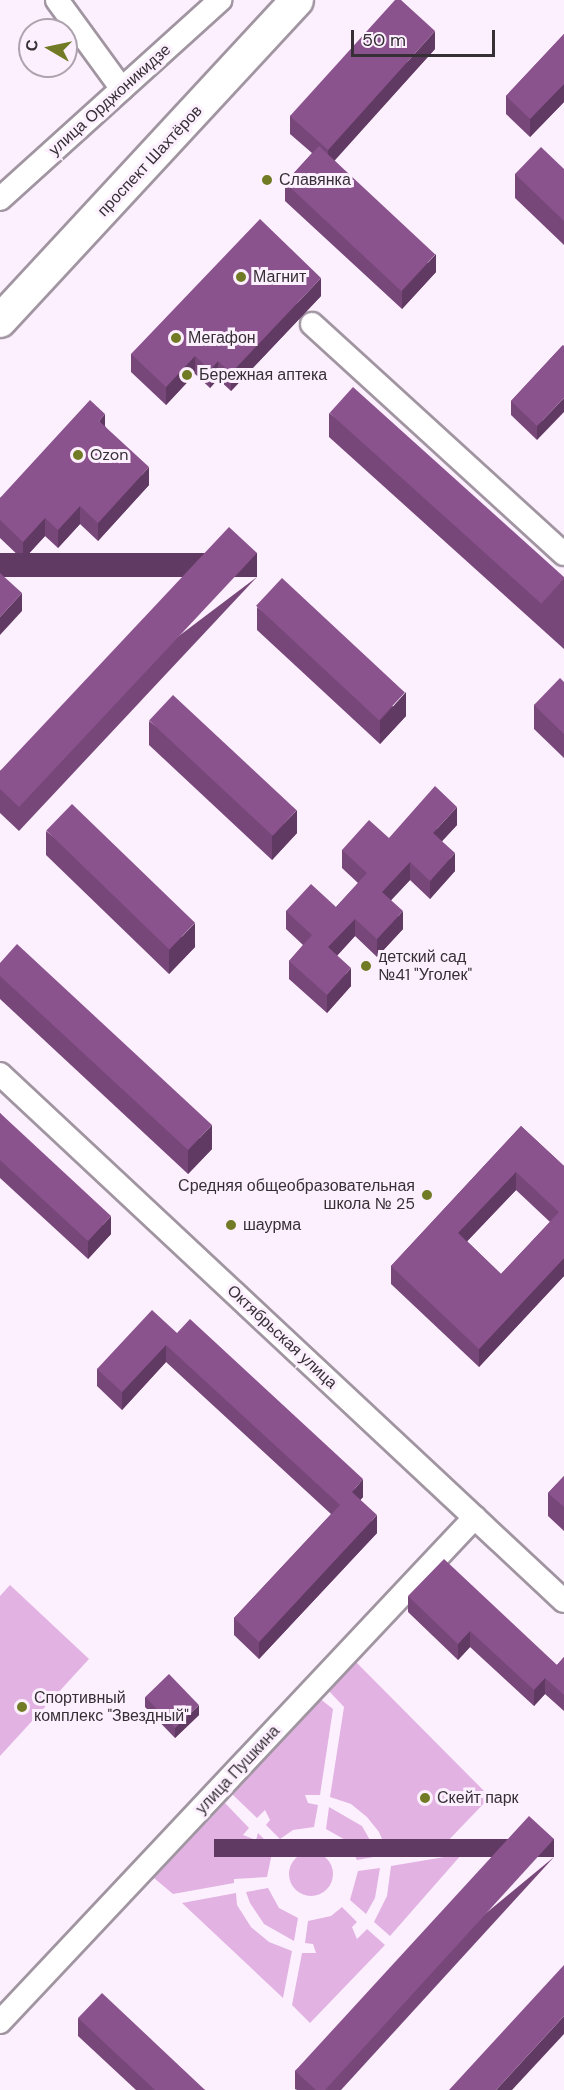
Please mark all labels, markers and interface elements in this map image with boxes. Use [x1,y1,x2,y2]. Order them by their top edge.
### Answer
north arrow [18,18,78,78]
scale bar [354,18,498,56]
text: 50 m [362,28,406,52]
text: С [20,38,43,53]
street label: улица Орджоникидзе [45,40,175,160]
street label: проспект Шахтёров [94,102,206,220]
place label: Славянка [279,170,351,190]
marker: Славянка [260,173,274,187]
place label: Магнит [253,267,306,287]
marker: Магнит [234,270,248,284]
place label: Мегафон [188,328,256,348]
marker: Мегафон [169,331,183,345]
place label: Бережная аптека [199,365,327,385]
marker: Бережная аптека [180,368,194,382]
place label: Ozon [90,445,128,465]
marker: Ozon [71,448,85,462]
place label: детский сад №41 "Уголек" [378,947,472,985]
marker: детский сад №41 "Уголек" [359,959,373,973]
place label: Средняя общеобразовательная школа № 25 [178,1176,415,1214]
marker: Средняя общеобразовательная школа № 25 [420,1188,434,1202]
place label: шаурма [243,1215,301,1235]
marker: шаурма [224,1218,238,1232]
street label: Октябрьская улица [223,1281,341,1393]
place label: Спортивный комплекс "Звездный" [34,1688,189,1726]
marker: Спортивный комплекс "Звездный" [15,1700,29,1714]
street label: улица Пушкина [192,1722,284,1818]
place label: Скейт парк [437,1788,519,1808]
marker: Скейт парк [418,1791,432,1805]

